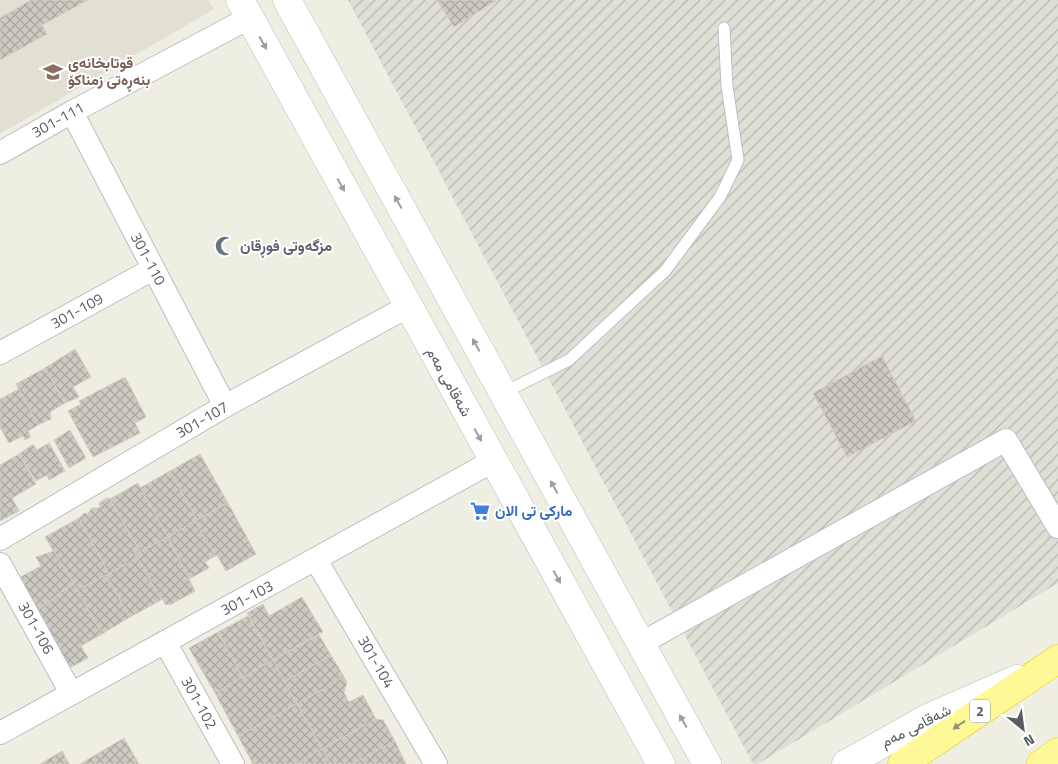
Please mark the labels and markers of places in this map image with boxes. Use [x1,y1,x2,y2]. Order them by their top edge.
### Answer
place label: قوتابخانەی بنەڕەتی زمناکۆ [68,51,150,92]
school or university icon: قوتابخانەی بنەڕەتی زمناکۆ [42,61,64,83]
place label: مزگەوتی فوڕقان [240,234,332,258]
mosque icon: مزگەوتی فوڕقان [214,235,236,257]
place label: مارکی تی الان [495,499,572,522]
supermarket icon: مارکی تی الان [469,500,491,522]

